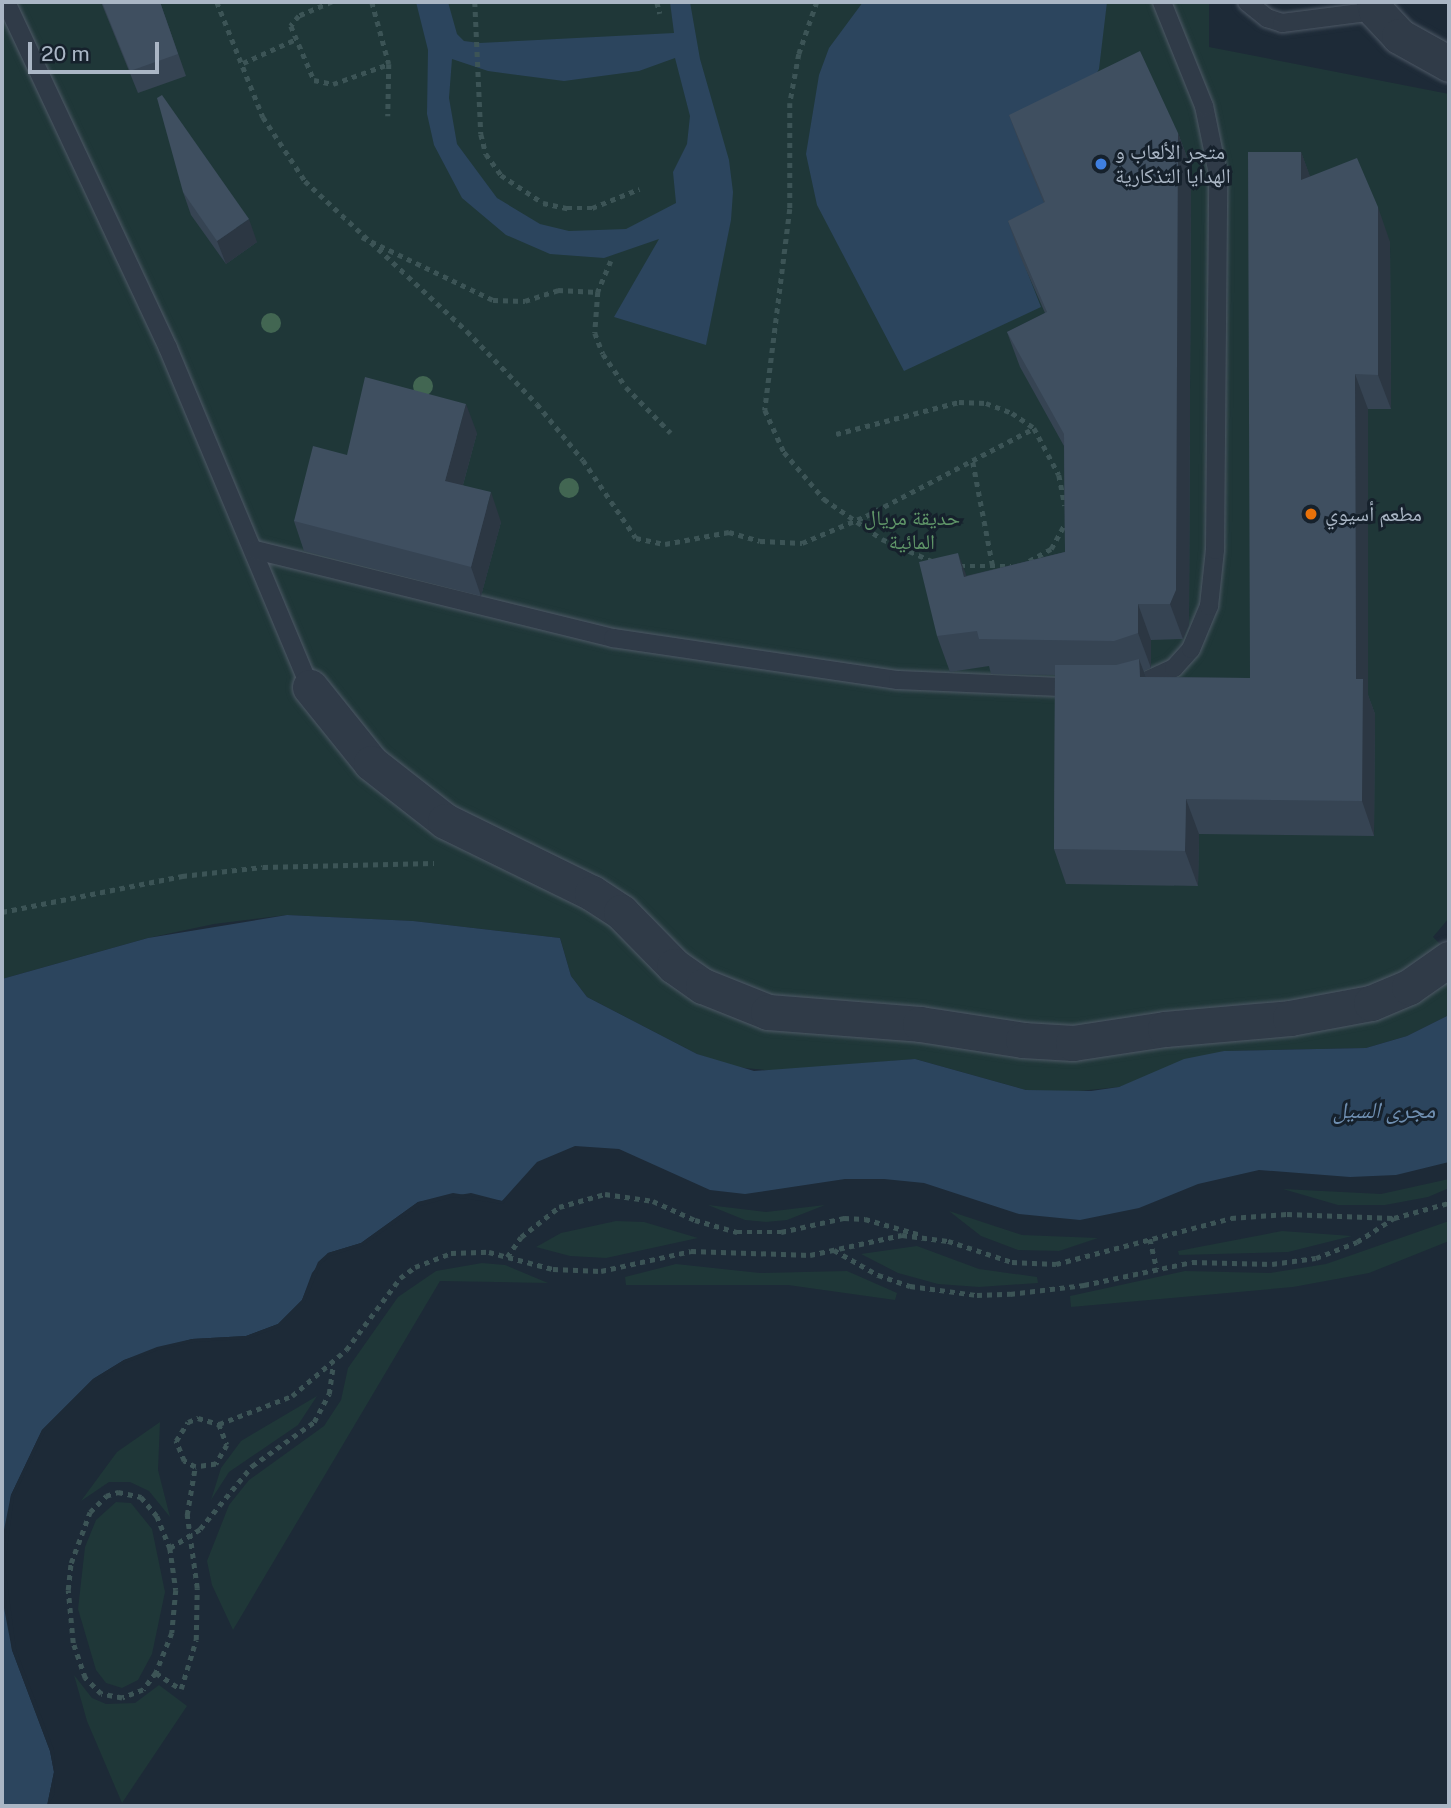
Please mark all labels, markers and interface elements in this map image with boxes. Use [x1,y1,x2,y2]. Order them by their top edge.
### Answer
scale bar [32,28,163,72]
text: 20 m [41,41,90,66]
place label: متجر الألعاب و الهدايا التذكارية [1115,139,1231,189]
marker: متجر الألعاب و الهدايا التذكارية [1093,156,1109,172]
place label: مطعم أسيوي [1325,501,1422,527]
park label: حديقة مريال المائية [864,505,960,555]
marker: مطعم أسيوي [1303,506,1319,522]
water label: مجرى السيل [1333,1096,1435,1124]

